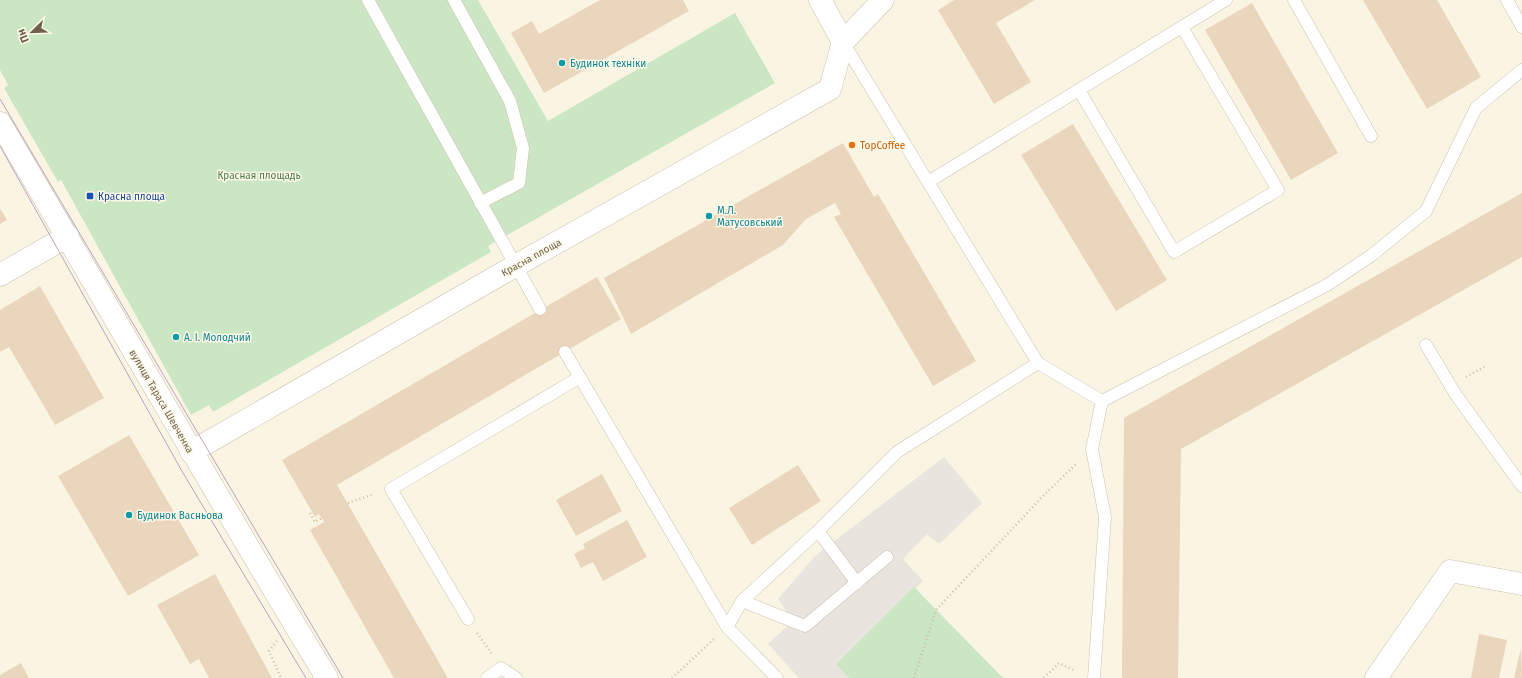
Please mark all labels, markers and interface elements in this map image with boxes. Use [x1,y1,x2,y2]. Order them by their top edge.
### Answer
north arrow [12,12,52,52]
text: Пн [15,27,32,45]
place label: Будинок техніки [570,57,646,70]
marker: Будинок техніки [557,58,567,68]
marker: TopCoffee [847,140,857,150]
place label: TopCoffee [860,140,905,152]
park label: Красная площадь [217,170,301,182]
marker: Красна площа [85,191,95,201]
place label: Красна площа [98,191,165,203]
place label: М.Л. Матусовський [717,205,783,229]
marker: М.Л. Матусовський [704,211,714,221]
street label: Красна площа [499,236,564,279]
marker: А. І. Молодчий [171,332,181,342]
place label: А. І. Молодчий [184,332,251,344]
street label: вулиця Тараса Шевченка [126,347,196,456]
marker: Будинок Васньова [124,510,134,520]
place label: Будинок Васньова [137,510,223,522]

